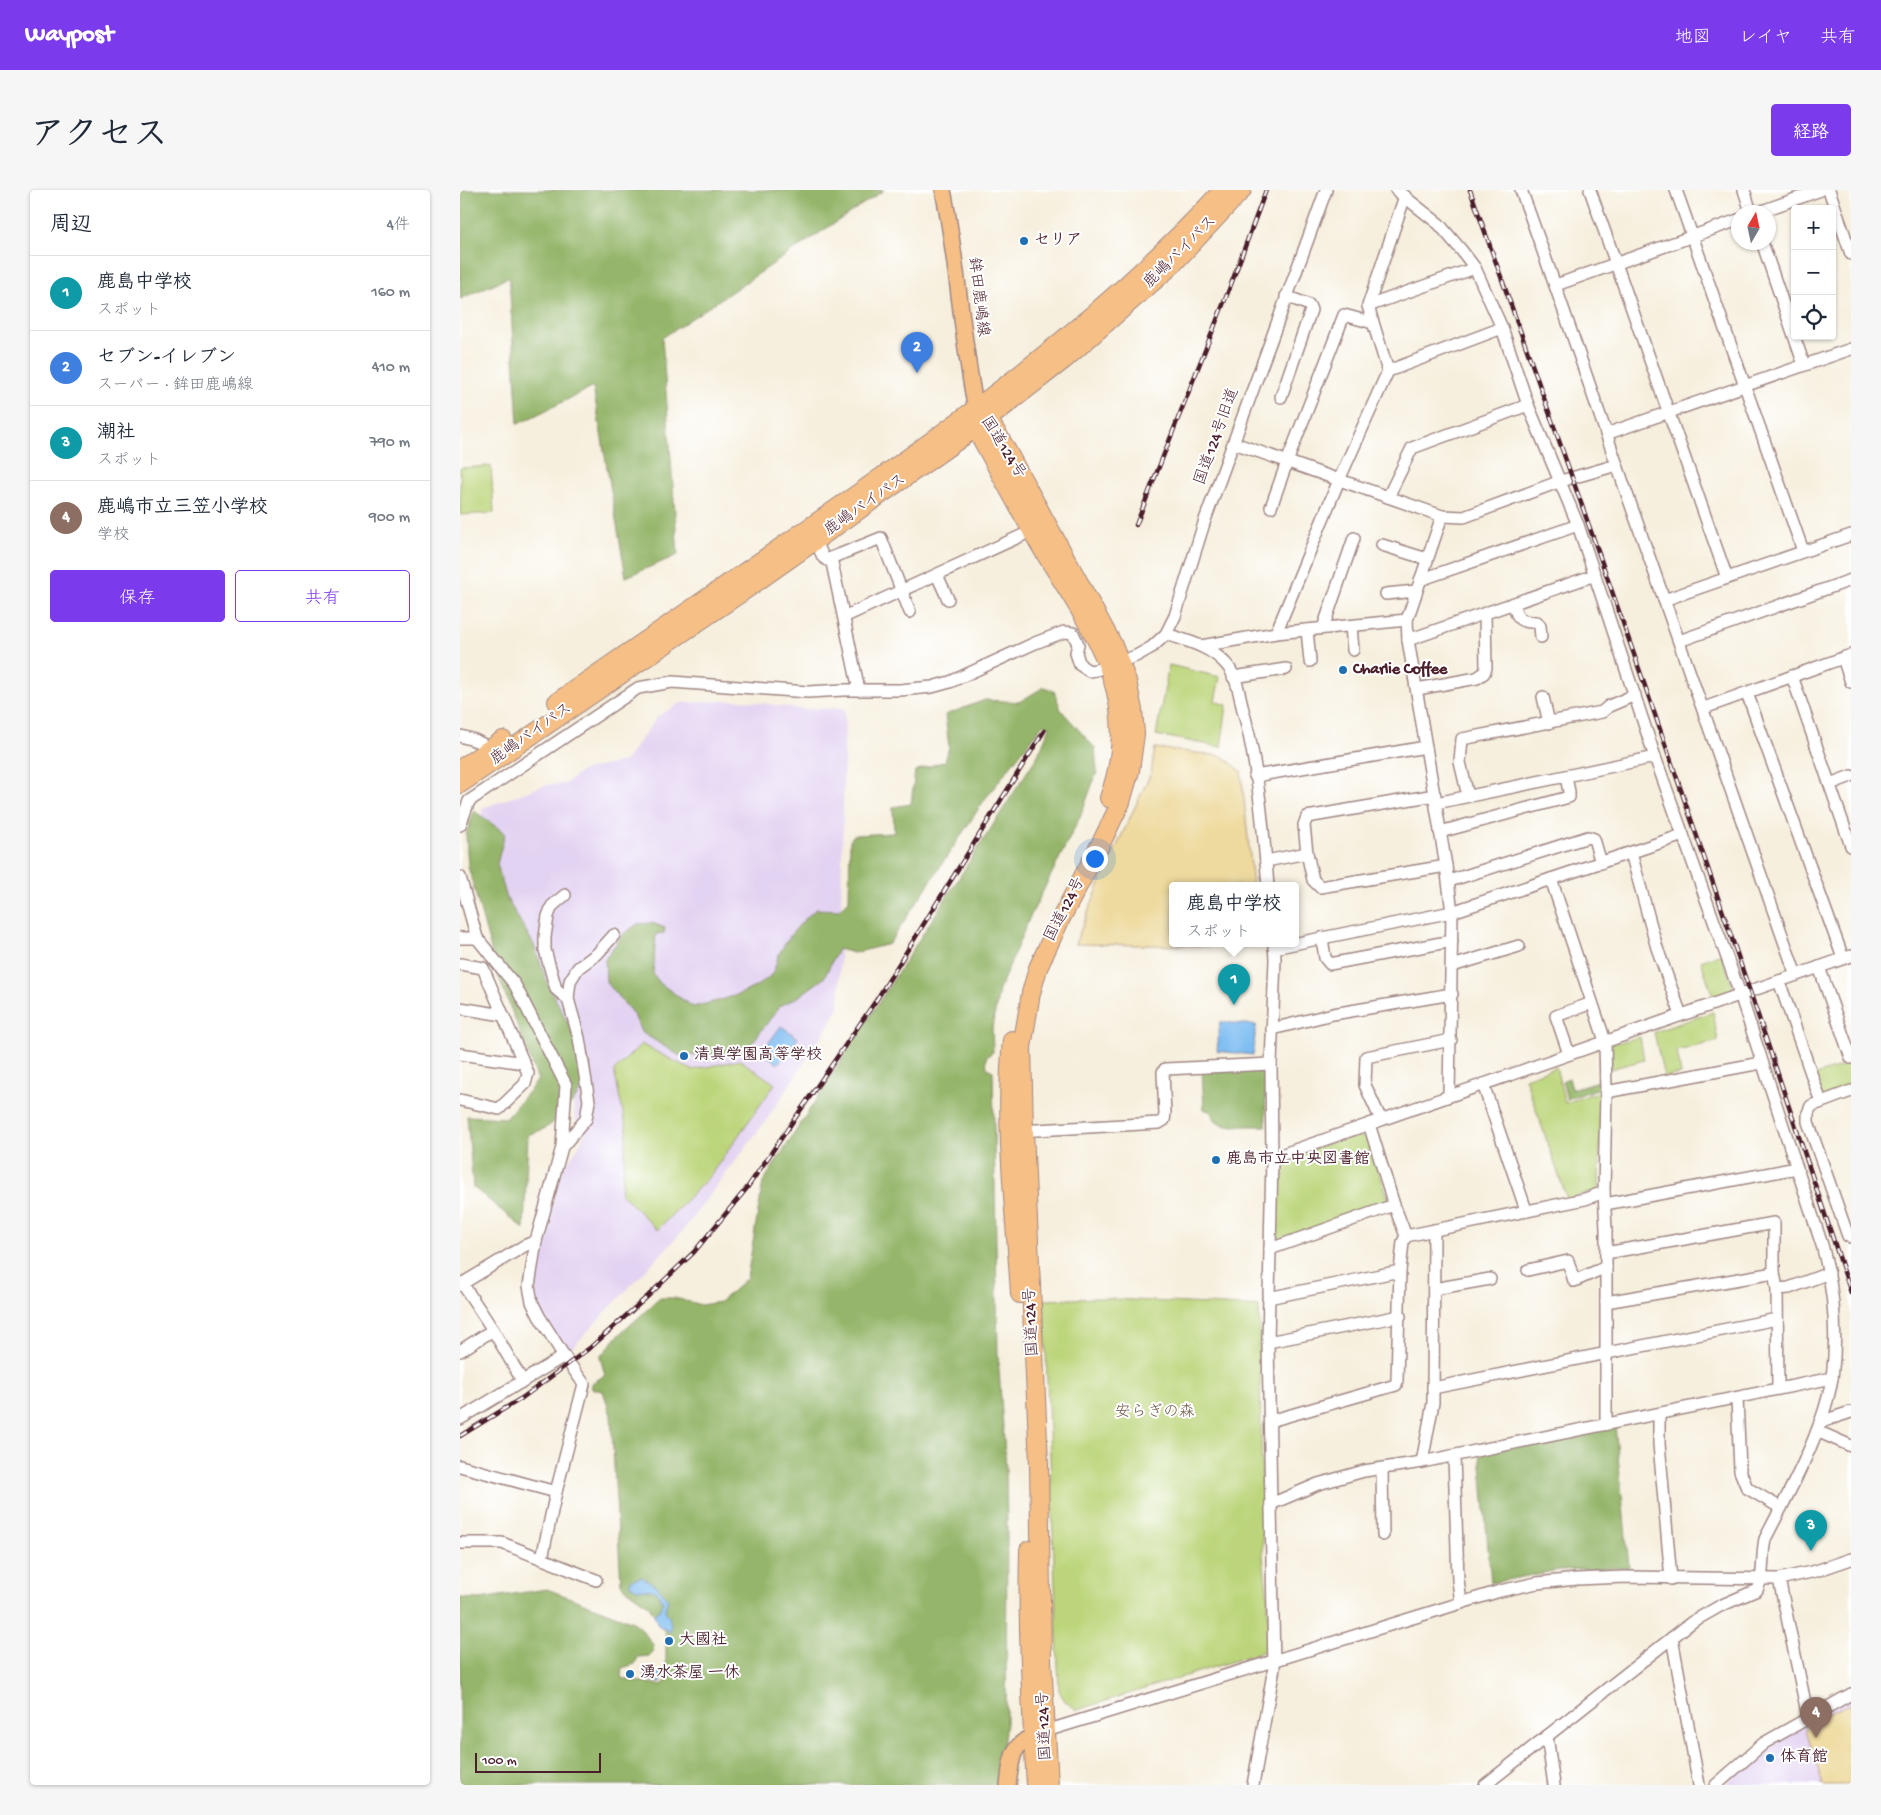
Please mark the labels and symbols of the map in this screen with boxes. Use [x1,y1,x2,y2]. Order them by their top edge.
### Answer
north arrow [1731,205,1776,250]
street label: 鹿嶋バイパス [1139,211,1222,294]
place label: セリア [1034,232,1082,251]
marker: セリア [1018,235,1030,247]
street label: 鉾田鹿嶋線 [963,256,993,338]
pin: 2 [901,332,933,373]
street label: 国道124号旧道 [1191,386,1244,488]
street label: 国道124号 [975,413,1029,483]
street label: 鹿嶋バイパス [820,469,911,541]
place label: Charlie Coffee [1352,660,1448,680]
marker: Charlie Coffee [1337,664,1349,676]
street label: 鹿嶋バイパス [486,698,577,770]
your location [1082,846,1108,872]
street label: 国道124号 [1041,874,1090,945]
pin: 1 [1218,964,1250,1005]
place label: 清真学園高等学校 [694,1045,822,1066]
marker: 清真学園高等学校 [678,1050,690,1062]
place label: 鹿島市立中央図書館 [1226,1149,1370,1170]
marker: 鹿島市立中央図書館 [1210,1154,1222,1166]
street label: 国道124号 [1021,1287,1044,1357]
park label: 安らぎの森 [1115,1402,1195,1423]
pin: 3 [1795,1510,1827,1551]
place label: 大國社 [679,1631,727,1651]
marker: 大國社 [663,1635,675,1647]
place label: 湧水茶屋 一休 [640,1663,740,1684]
marker: 湧水茶屋 一休 [624,1668,636,1680]
street label: 国道124号 [1034,1691,1057,1761]
pin: 4 [1800,1697,1832,1738]
place label: 体育館 [1780,1747,1828,1768]
scale bar [475,1750,601,1773]
marker: 体育館 [1764,1752,1776,1764]

